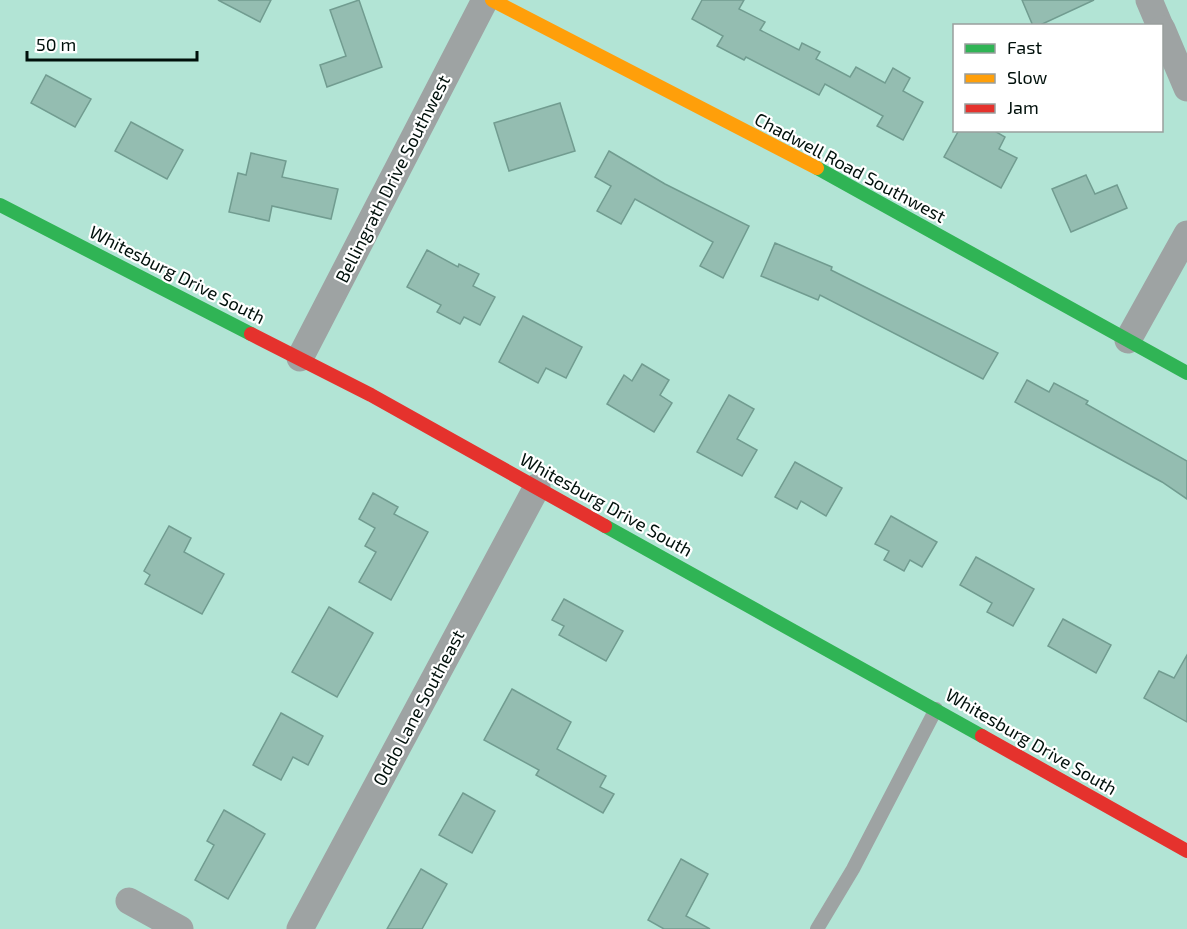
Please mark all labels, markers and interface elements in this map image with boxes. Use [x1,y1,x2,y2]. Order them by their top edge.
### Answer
scale bar [27,24,196,62]
legend [953,24,1163,132]
text: 50 m [36,33,76,55]
text: Fast [1007,36,1042,58]
text: Slow [1007,66,1048,88]
street label: Bellingrath Drive Southwest [330,71,454,286]
text: Jam [1007,96,1039,118]
street label: Chadwell Road Southwest [751,107,950,227]
street label: Whitesburg Drive South [86,220,269,328]
street label: Whitesburg Drive South [516,447,697,561]
street label: Oddo Lane Southeast [368,626,469,789]
street label: Whitesburg Drive South [942,683,1121,799]

